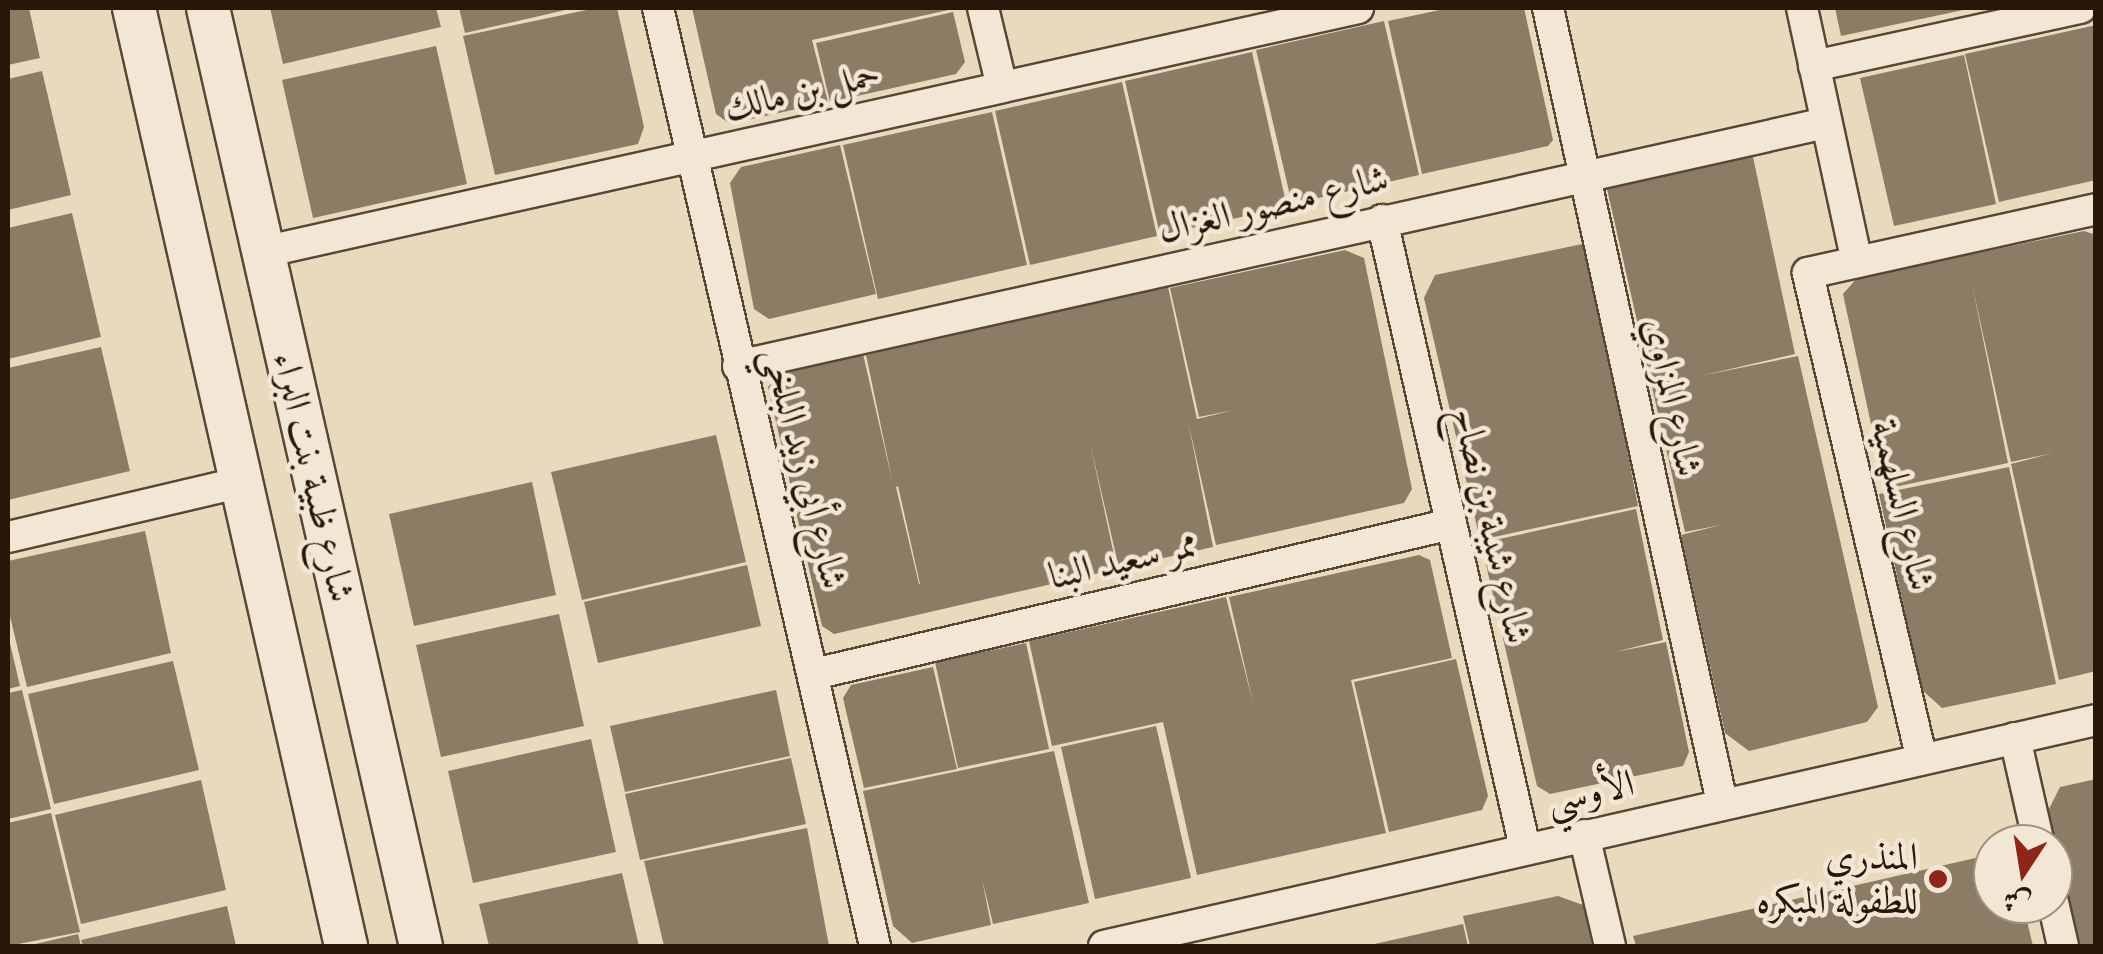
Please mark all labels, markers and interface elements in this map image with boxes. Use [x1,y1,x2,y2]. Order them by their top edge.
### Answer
street label: حمل بن مالك [720,51,884,131]
street label: شارع منصور الغزال [1153,155,1393,253]
street label: شارع المزاوي [1634,313,1712,481]
street label: شارع أبي زيد البلخي [753,343,857,593]
street label: شارع ظبية بنت البراء [263,348,365,606]
street label: شارع شيبة بن نصاح [1443,402,1541,648]
street label: شارع السلهمية [1861,415,1945,595]
street label: ممر سعيد البنا [1044,521,1202,599]
street label: الأوسي [1542,760,1638,824]
north arrow [1973,824,2073,924]
place label: المنذري للطفولة المبكره [1756,834,1918,924]
marker: المنذري للطفولة المبكره [1927,868,1949,890]
text: ش [2000,883,2034,921]

